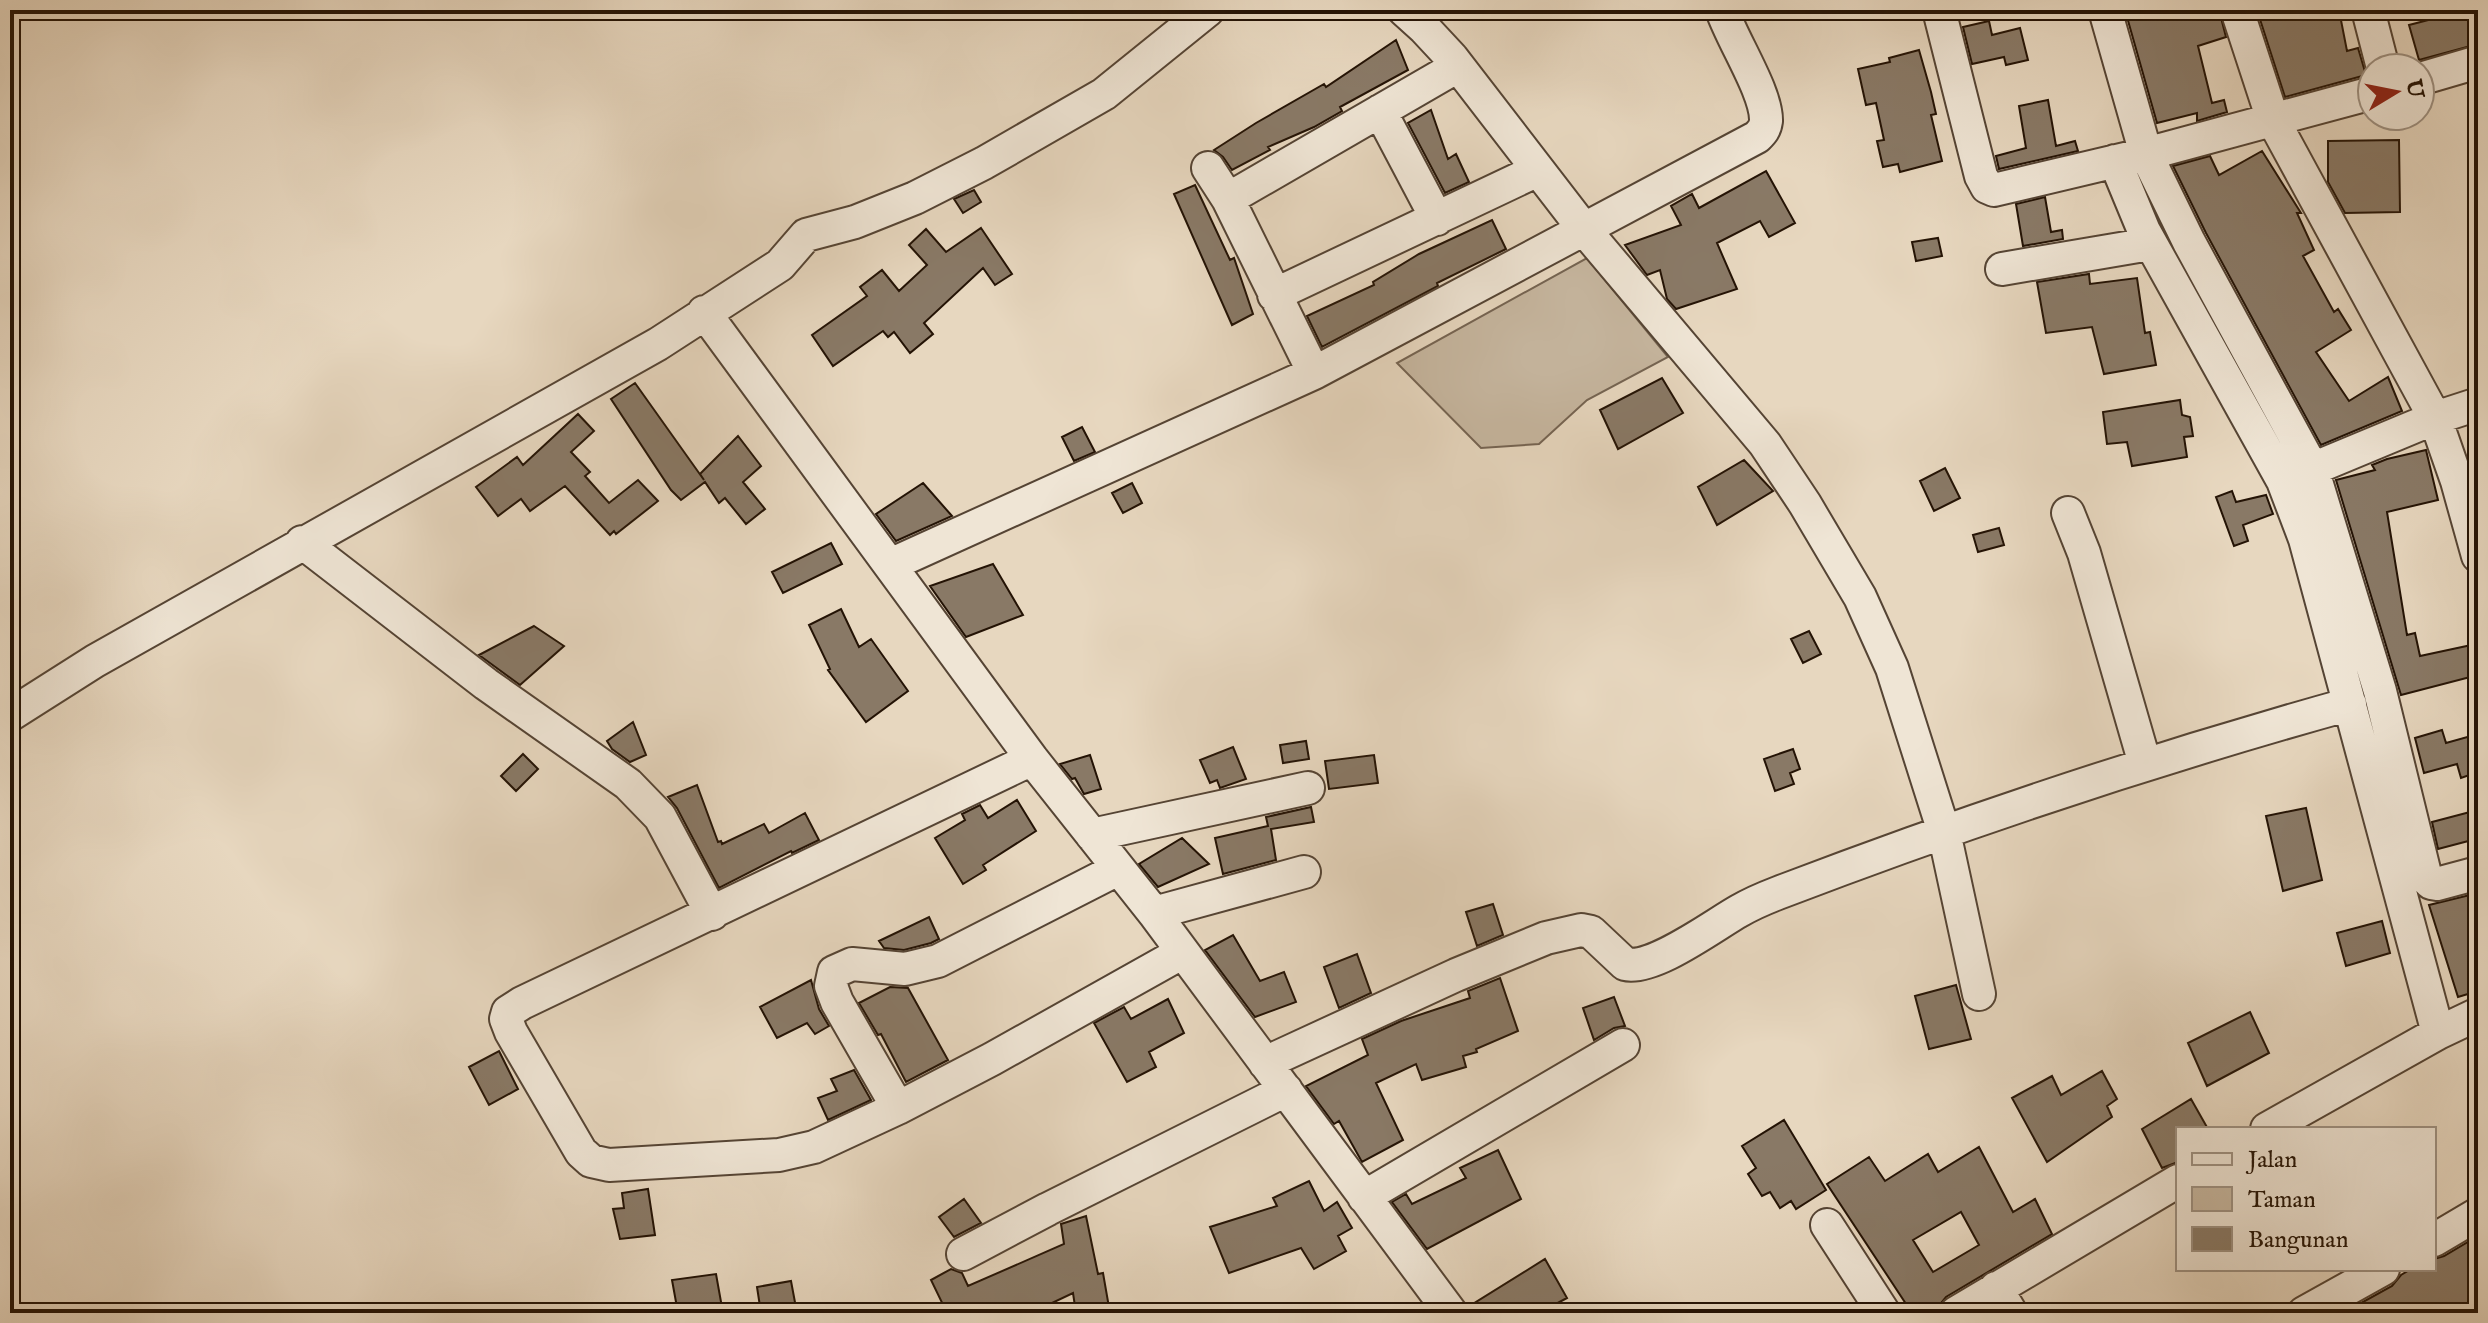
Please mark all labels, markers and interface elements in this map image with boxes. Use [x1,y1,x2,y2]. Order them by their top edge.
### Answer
north arrow [2356,52,2436,132]
text: U [2398,76,2429,102]
legend [2176,1127,2436,1271]
text: Jalan [2245,1145,2297,1176]
text: Taman [2248,1185,2316,1216]
text: Bangunan [2248,1225,2349,1256]

